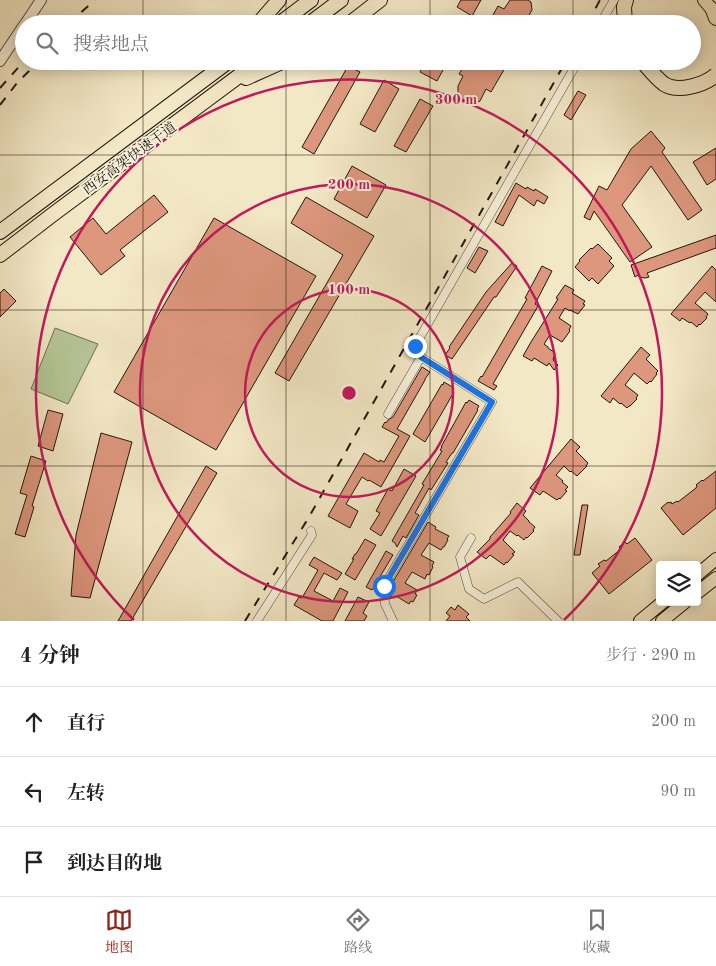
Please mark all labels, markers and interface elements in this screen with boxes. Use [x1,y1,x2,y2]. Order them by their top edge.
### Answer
search box [15,15,701,70]
icon: search [33,29,61,57]
text: 搜索地点 [73,36,149,55]
text: 300 m [435,93,477,108]
street label: 西安高架快速干道 [80,119,179,197]
text: 200 m [328,178,370,193]
text: 100 m [328,283,370,298]
route end [404,335,427,358]
centre of rings [340,384,358,402]
map controls [656,561,701,606]
button: layers [656,561,701,606]
route start [373,575,396,598]
text: 4 分钟 [20,646,80,667]
text: 步行 · 290 m [606,648,696,664]
icon: ahead [20,708,48,736]
text: 200 m [651,714,696,730]
text: 直行 [67,715,105,734]
icon: left [20,778,48,806]
text: 90 m [660,784,696,800]
text: 左转 [67,785,105,804]
icon: arrive [20,848,48,876]
text: 到达目的地 [67,855,162,874]
tab: 地图 [105,906,133,957]
tab: 路线 [344,906,372,957]
tab: 收藏 [583,906,611,957]

